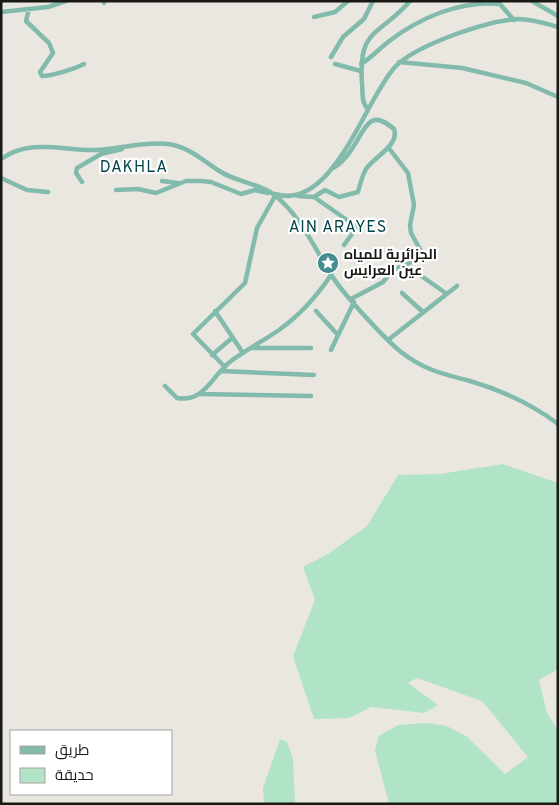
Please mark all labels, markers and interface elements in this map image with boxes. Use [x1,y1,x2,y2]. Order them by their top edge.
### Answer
district label: DAKHLA [100,158,168,178]
district label: AIN ARAYES [289,218,387,238]
place label: الجزائرية للمياه عين العرايس [344,247,437,280]
place icon: الجزائرية للمياه عين العرايس [316,251,340,275]
legend [10,730,172,795]
text: طريق [55,742,89,761]
text: حديقة [55,767,94,786]

